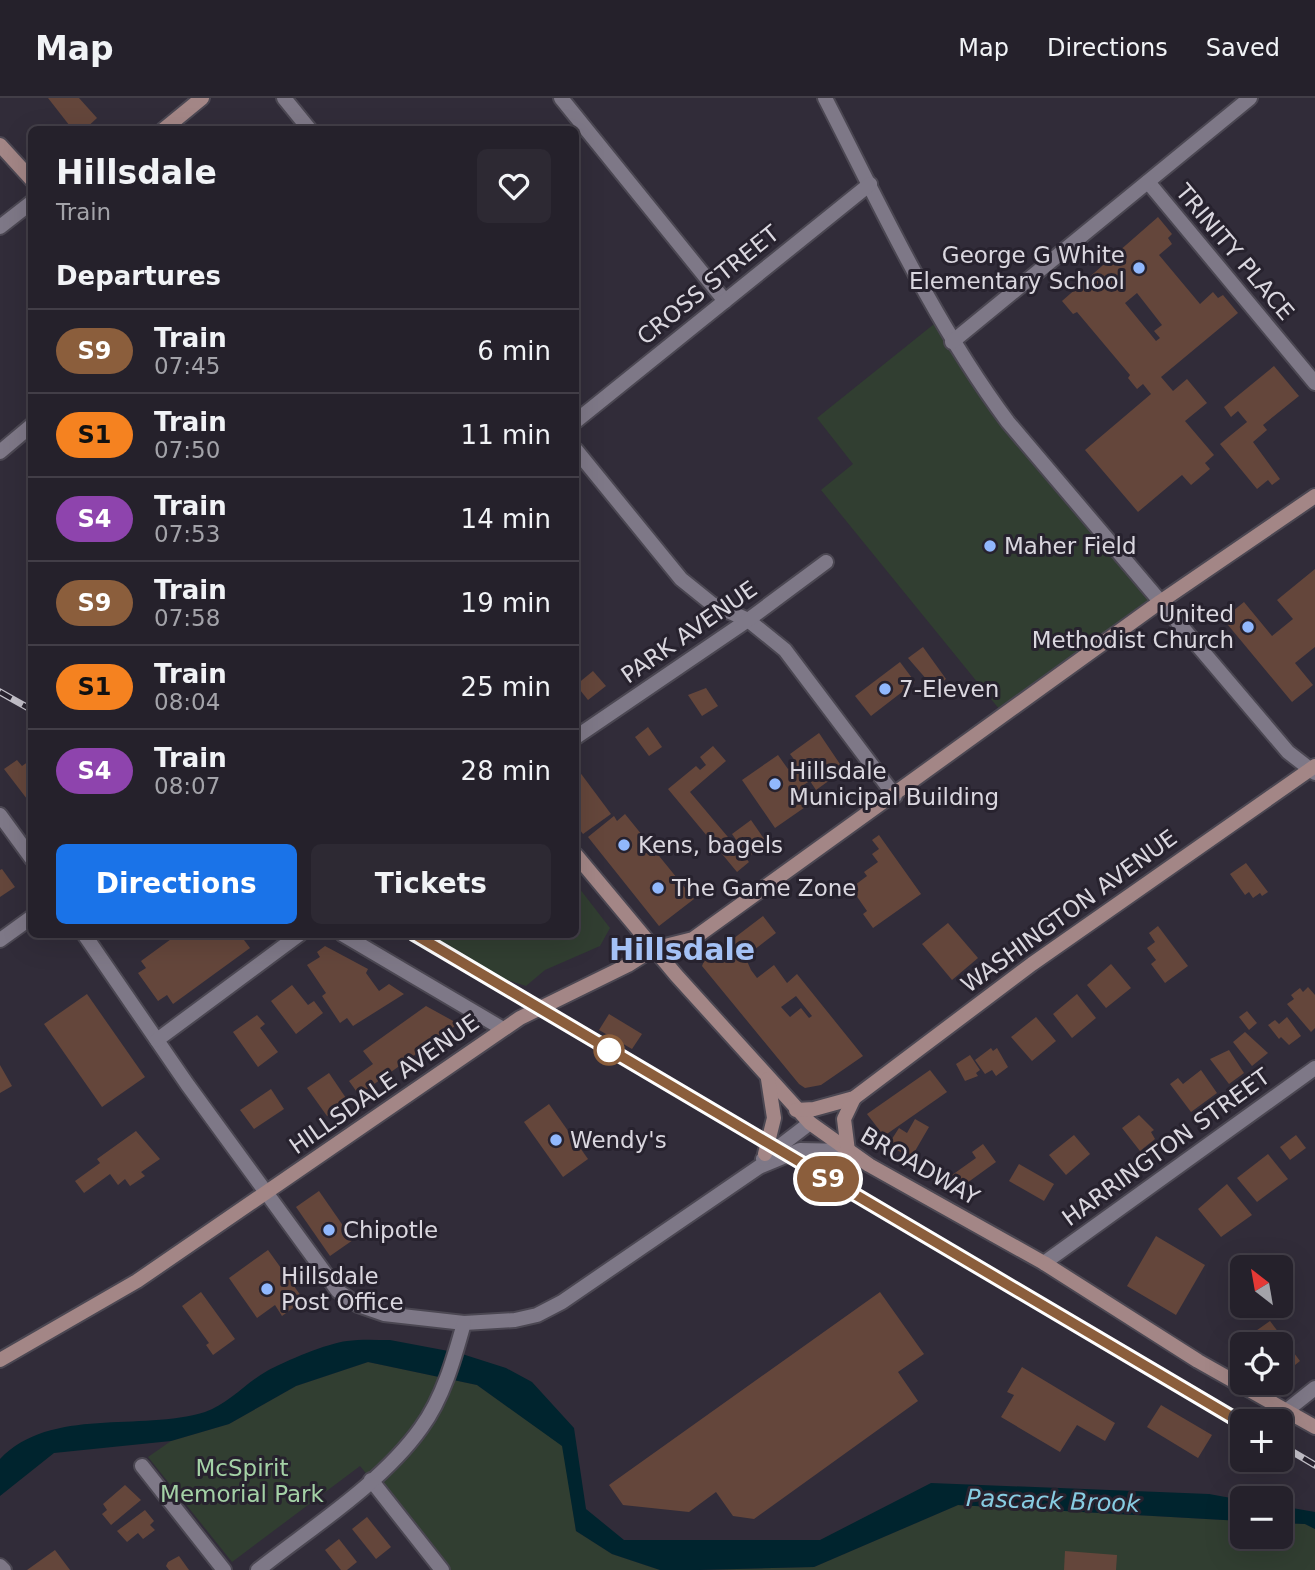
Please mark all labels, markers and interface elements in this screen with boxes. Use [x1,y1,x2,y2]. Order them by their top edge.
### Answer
text: Map [35,29,114,68]
text: Map [958,34,1009,62]
text: Directions [1047,34,1168,62]
text: Saved [1206,34,1280,62]
button: heart [477,149,551,223]
text: Hillsdale [56,153,217,192]
street label: TRINITY PLACE [1170,178,1299,325]
text: Train [56,199,111,225]
street label: CROSS STREET [632,219,785,350]
place label: George G White Elementary School [909,242,1125,294]
marker: George G White Elementary School [1131,260,1147,276]
text: Departures [56,261,221,291]
text: Train [154,323,227,353]
text: 6 min [477,336,551,366]
text: S9 [78,337,111,365]
text: 07:45 [154,353,220,379]
text: Train [154,407,227,437]
text: 11 min [461,420,551,450]
text: S1 [78,421,111,449]
text: 07:50 [154,437,220,463]
text: Train [154,491,227,521]
text: 14 min [461,504,551,534]
text: S4 [78,505,111,533]
text: 07:53 [154,521,220,547]
place label: Maher Field [1004,533,1137,559]
marker: Maher Field [982,538,998,554]
text: Train [154,575,227,605]
street label: PARK AVENUE [616,576,762,688]
text: 19 min [461,588,551,618]
text: S9 [78,589,111,617]
place label: United Methodist Church [1032,601,1234,653]
text: 07:58 [154,605,220,631]
marker: United Methodist Church [1240,619,1256,635]
text: Train [154,659,227,689]
text: 25 min [461,672,551,702]
text: S1 [78,673,111,701]
place label: 7-Eleven [899,676,999,702]
marker: 7-Eleven [877,681,893,697]
text: 08:04 [154,689,220,715]
text: Train [154,743,227,773]
text: 28 min [461,756,551,786]
text: S4 [78,757,111,785]
place label: Hillsdale Municipal Building [789,758,999,810]
text: 08:07 [154,773,220,799]
marker: Hillsdale Municipal Building [767,776,783,792]
street label: WASHINGTON AVENUE [956,824,1182,998]
place label: Kens, bagels [638,832,783,858]
marker: Kens, bagels [616,837,632,853]
button: Directions [56,844,297,924]
button: Tickets [311,844,551,924]
place label: The Game Zone [671,875,856,901]
marker: The Game Zone [650,880,666,896]
district label: Hillsdale [609,932,755,967]
street label: HILLSDALE AVENUE [284,1009,484,1159]
unlabelled marker [594,1035,624,1065]
street label: HARRINGTON STREET [1057,1062,1276,1231]
street label: BROADWAY [856,1122,985,1211]
place label: Wendy's [570,1127,667,1153]
marker: Wendy's [548,1132,564,1148]
line badge: S9 [796,1156,860,1202]
text: S9 [811,1165,845,1193]
place label: Chipotle [343,1217,438,1243]
marker: Chipotle [321,1222,337,1238]
north arrow [1230,1255,1293,1318]
map controls [1230,1255,1293,1549]
place label: Hillsdale Post Office [281,1263,404,1315]
marker: Hillsdale Post Office [259,1281,275,1297]
button: locate [1230,1332,1293,1395]
button: + [1230,1409,1293,1472]
park label: McSpirit Memorial Park [160,1455,325,1507]
water label: Pascack Brook [966,1484,1141,1518]
button: − [1230,1486,1293,1549]

